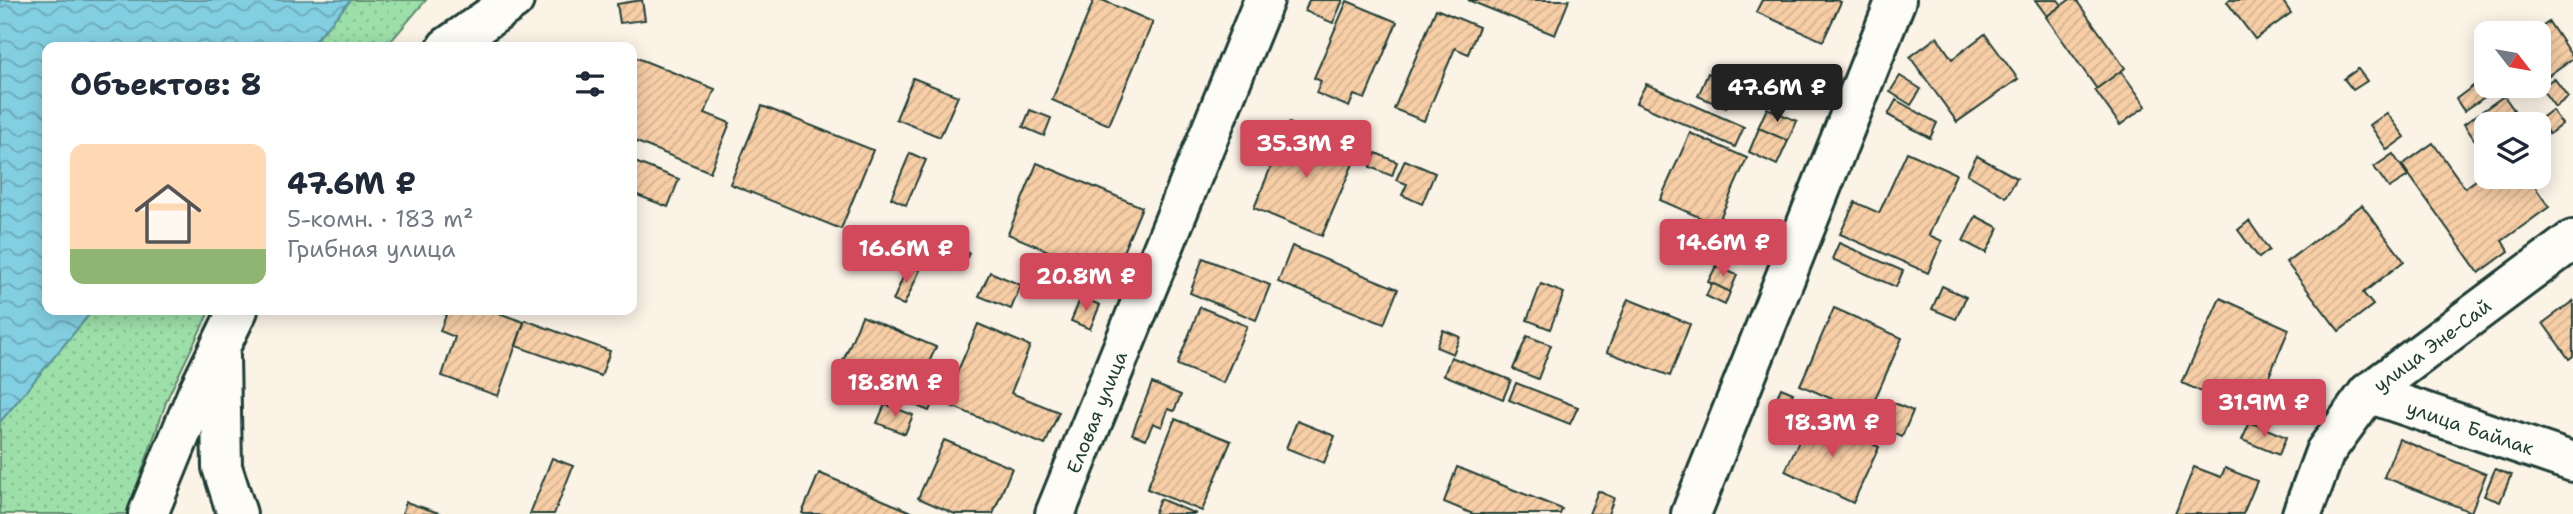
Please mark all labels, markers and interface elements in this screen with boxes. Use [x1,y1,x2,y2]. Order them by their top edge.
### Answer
north arrow [2474,21,2552,98]
map controls [2474,21,2551,189]
text: Объектов: 8 [70,64,262,105]
pin: 47.6M ₽ [1712,64,1842,124]
icon: filters [571,65,609,103]
text: 47.6M ₽ [1727,72,1827,102]
button: layers [2474,112,2551,189]
pin: 35.3M ₽ [1241,120,1371,180]
text: 35.3M ₽ [1256,128,1356,158]
text: 47.6M ₽ [287,163,416,204]
icon: home [126,172,210,256]
text: 5-комн. · 183 m² [287,204,474,234]
pin: 14.6M ₽ [1658,219,1788,279]
pin: 16.6M ₽ [841,226,971,285]
text: 14.6M ₽ [1676,227,1770,257]
text: 16.6M ₽ [858,233,954,263]
text: Грибная улица [287,234,456,264]
pin: 20.8M ₽ [1021,254,1151,313]
text: 20.8M ₽ [1036,261,1136,291]
street label: улица Эне-Сай [2368,293,2496,397]
street label: Еловая улица [1060,347,1133,477]
pin: 18.8M ₽ [830,360,960,419]
text: 18.8M ₽ [847,367,943,397]
pin: 31.9M ₽ [2199,380,2329,439]
text: 31.9M ₽ [2218,387,2310,417]
street label: улица Байлак [2403,394,2537,460]
pin: 18.3M ₽ [1767,400,1897,459]
text: 18.3M ₽ [1784,407,1880,437]

